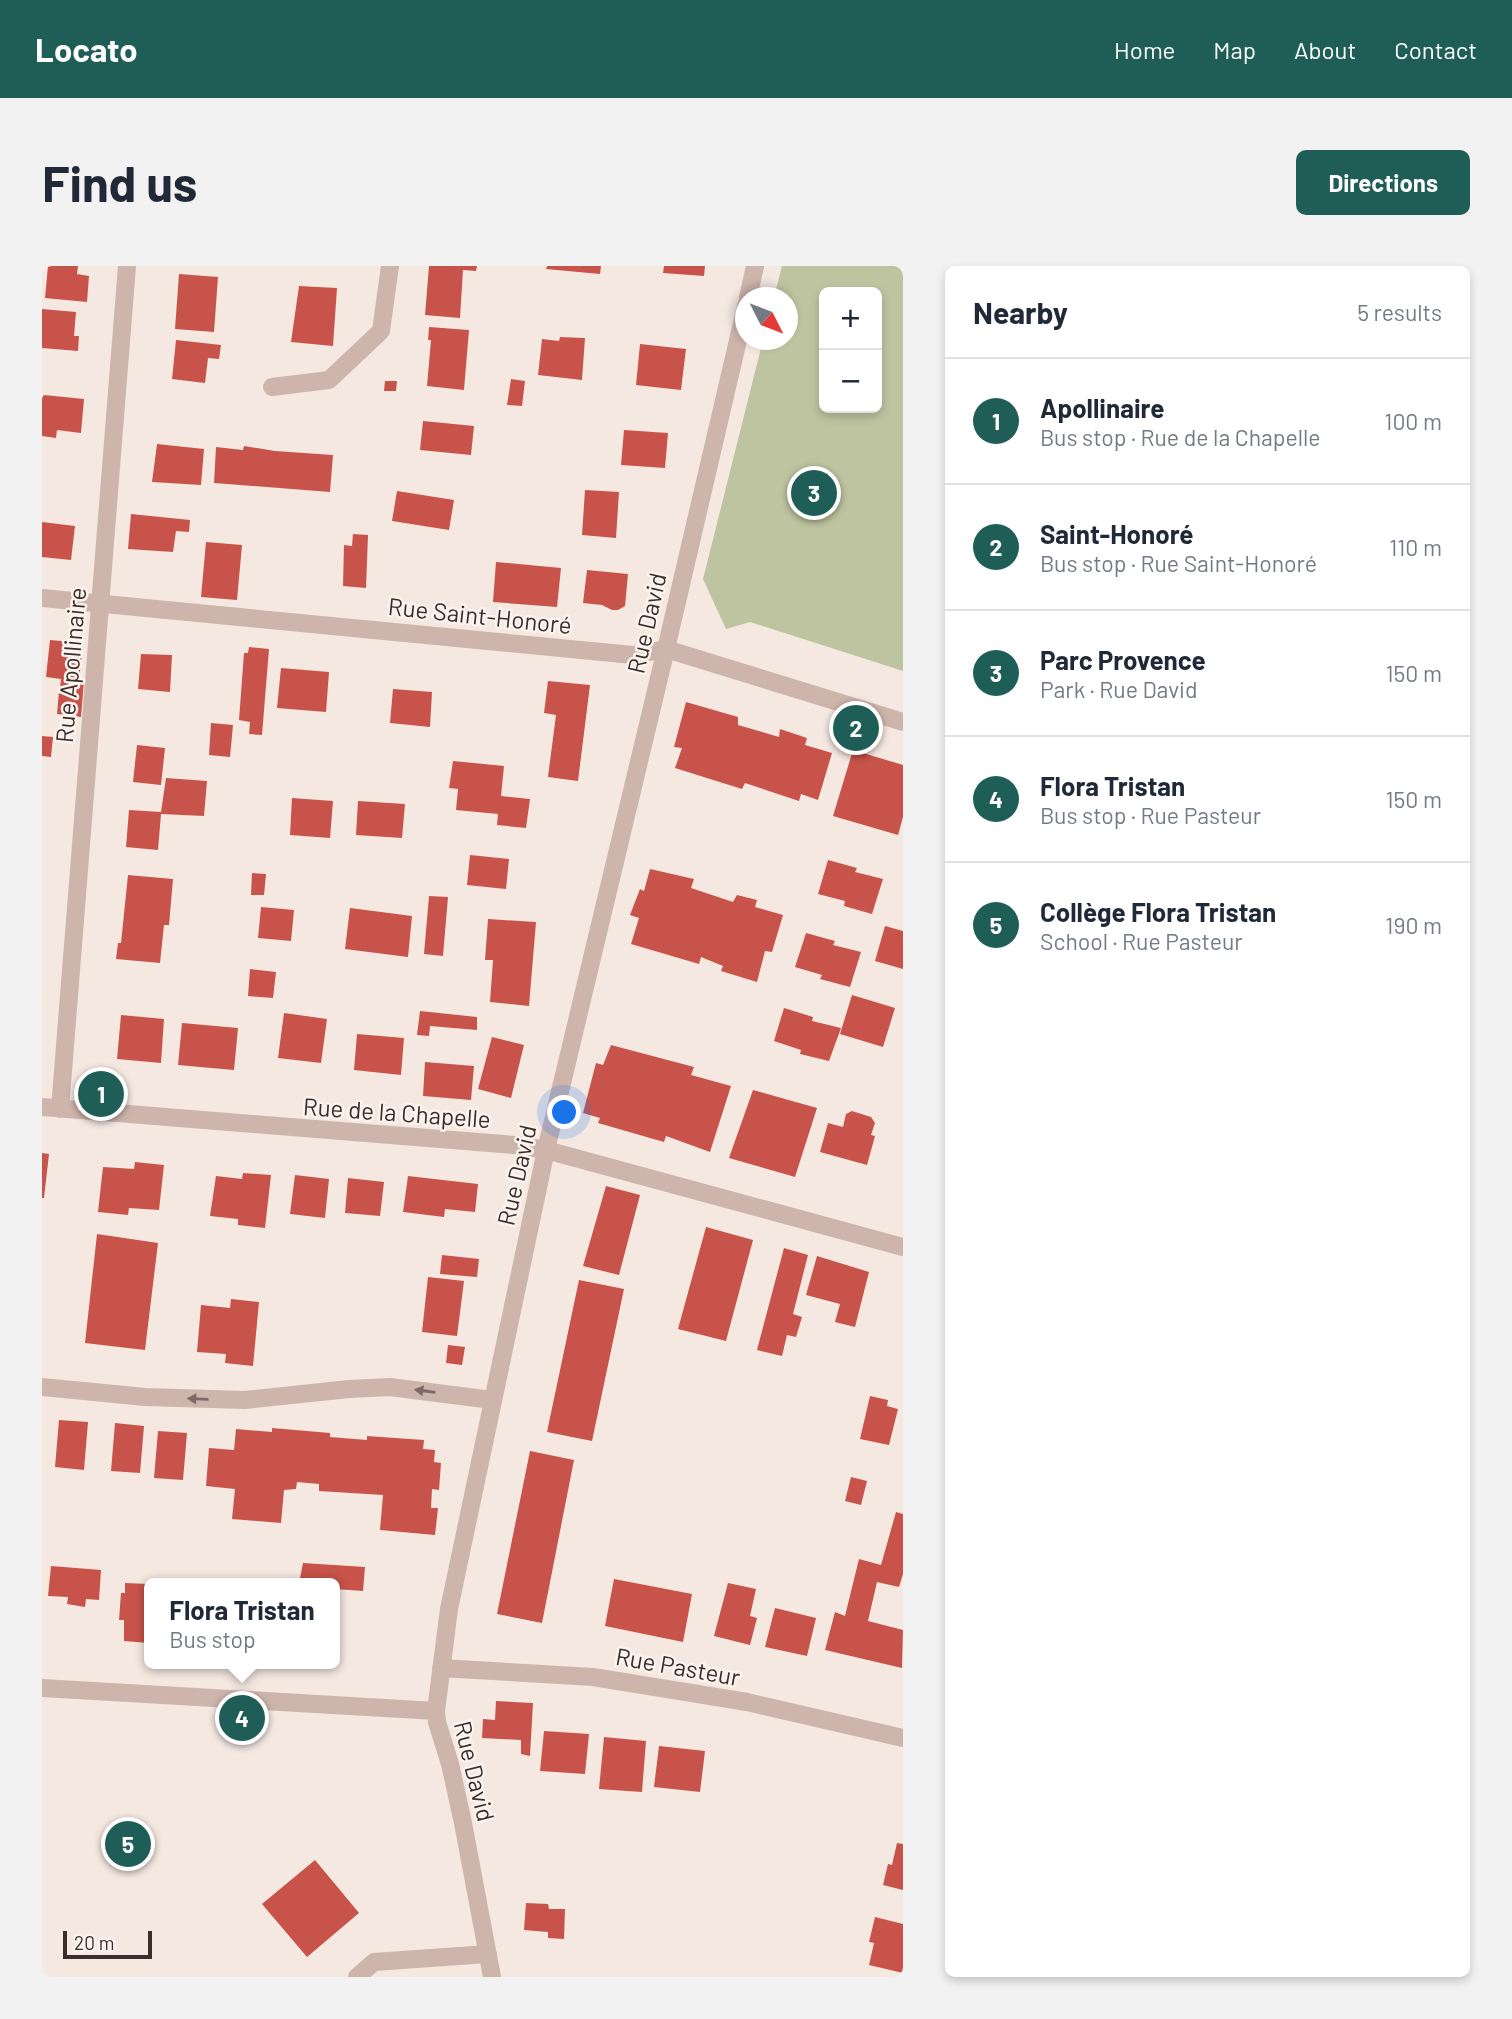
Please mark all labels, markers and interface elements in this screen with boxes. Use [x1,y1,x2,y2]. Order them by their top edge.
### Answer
text: Locato [35,29,138,69]
text: Home [1114,35,1175,64]
text: Map [1213,35,1256,64]
text: About [1294,35,1356,64]
text: Contact [1394,35,1477,64]
button: Directions [1296,150,1470,215]
text: Find us [42,153,197,212]
north arrow [735,287,798,350]
map controls [819,287,882,413]
button: + [819,287,882,350]
text: Nearby [973,294,1068,330]
text: 5 results [1357,298,1442,326]
button: − [819,350,882,413]
text: Apollinaire [1040,392,1164,423]
text: 1 [992,407,1000,435]
text: 100 m [1384,407,1442,435]
text: Bus stop · Rue de la Chapelle [1040,423,1321,451]
pin: 3 [791,467,837,519]
text: Saint-Honoré [1040,518,1193,549]
text: 2 [990,533,1002,561]
text: 110 m [1389,533,1442,561]
text: Bus stop · Rue Saint-Honoré [1040,549,1317,577]
street label: Rue David [620,570,672,676]
street label: Rue Apollinaire [49,586,91,744]
street label: Rue Saint-Honoré [387,591,573,639]
text: Parc Provence [1040,644,1206,675]
text: 3 [990,659,1002,687]
text: 150 m [1386,659,1442,687]
text: Park · Rue David [1040,675,1198,703]
pin: 2 [833,702,879,754]
text: Flora Tristan [1040,770,1185,801]
text: 4 [989,785,1003,813]
text: 150 m [1386,785,1442,813]
text: Bus stop · Rue Pasteur [1040,801,1261,829]
text: Collège Flora Tristan [1040,896,1276,927]
text: 5 [990,911,1002,939]
text: 190 m [1385,911,1442,939]
text: School · Rue Pasteur [1040,927,1243,955]
pin: 1 [78,1068,124,1120]
street label: Rue de la Chapelle [302,1091,492,1133]
your location [547,1095,581,1129]
street label: Rue David [490,1122,542,1228]
one-way arrow [414,1385,436,1396]
one-way arrow [187,1393,209,1404]
popup [144,1578,340,1669]
text: Flora Tristan [169,1594,315,1625]
text: Bus stop [169,1625,256,1653]
street label: Rue Pasteur [614,1641,743,1691]
pin: 4 [219,1692,265,1744]
street label: Rue David [449,1718,501,1824]
pin: 5 [105,1818,151,1870]
scale bar [63,1928,152,1960]
text: 20 m [74,1931,114,1954]

